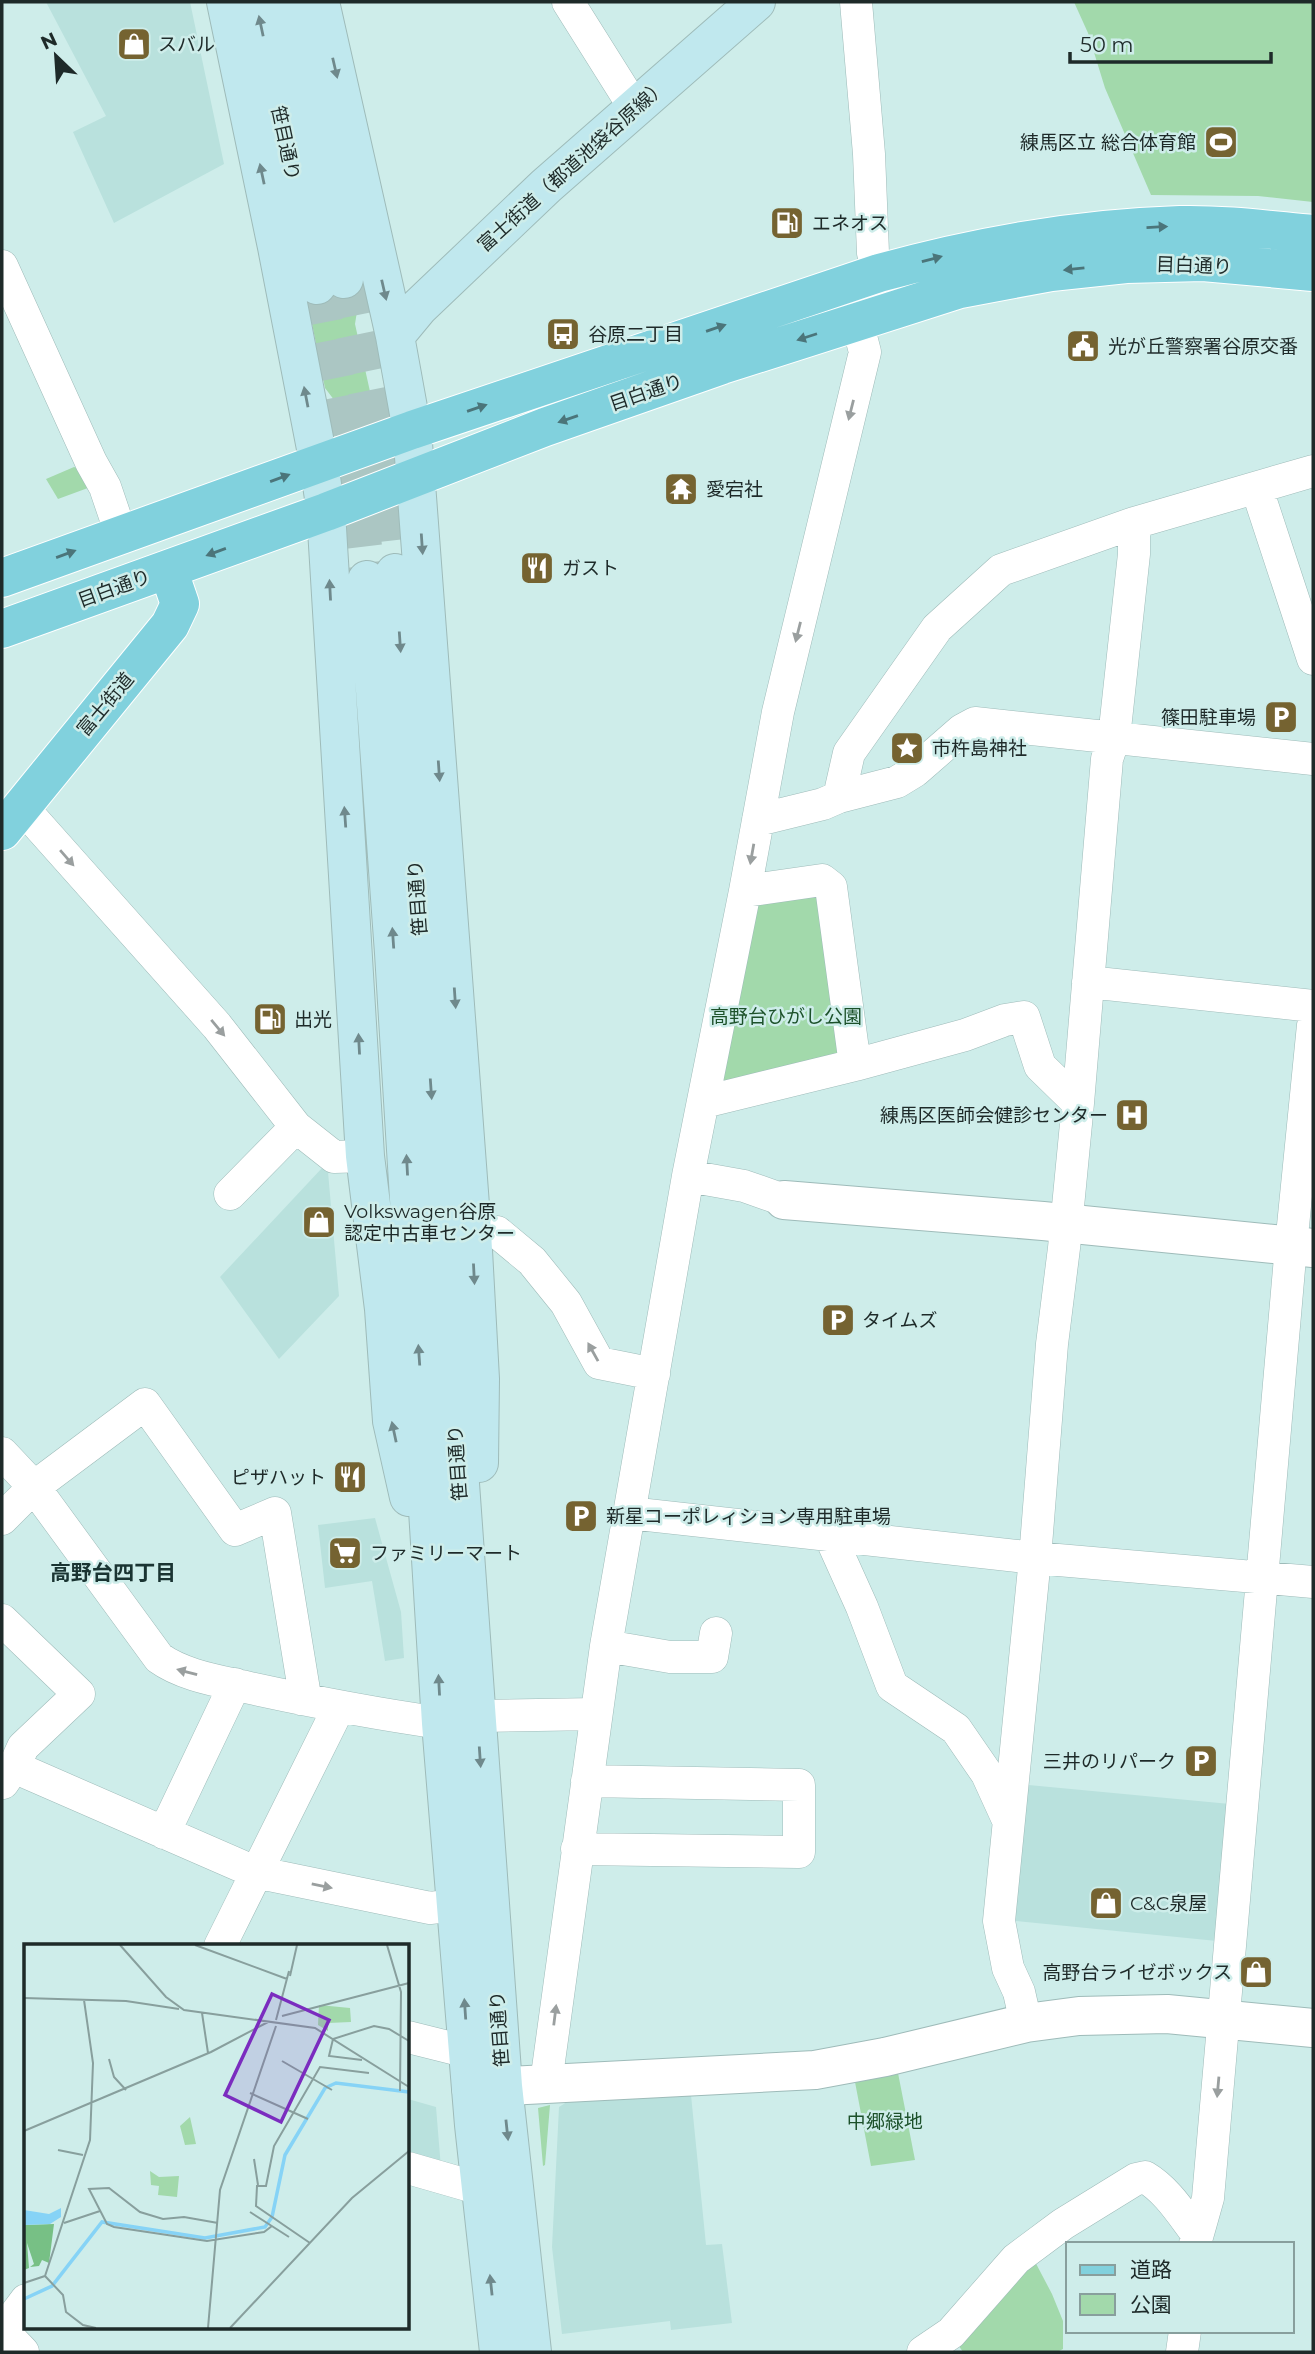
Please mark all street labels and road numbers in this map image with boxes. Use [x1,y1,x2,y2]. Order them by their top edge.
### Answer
street label: 富士街道（都道池袋谷原線） [473,74,672,257]
street label: 笹目通り [266,104,305,183]
street label: 目白通り [1156,253,1232,278]
street label: 目白通り [606,369,686,416]
street label: 目白通り [75,565,154,612]
street label: 富士街道 [72,668,139,741]
street label: 笹目通り [403,859,432,937]
street label: 笹目通り [443,1424,472,1502]
street label: 笹目通り [485,1990,514,2068]

